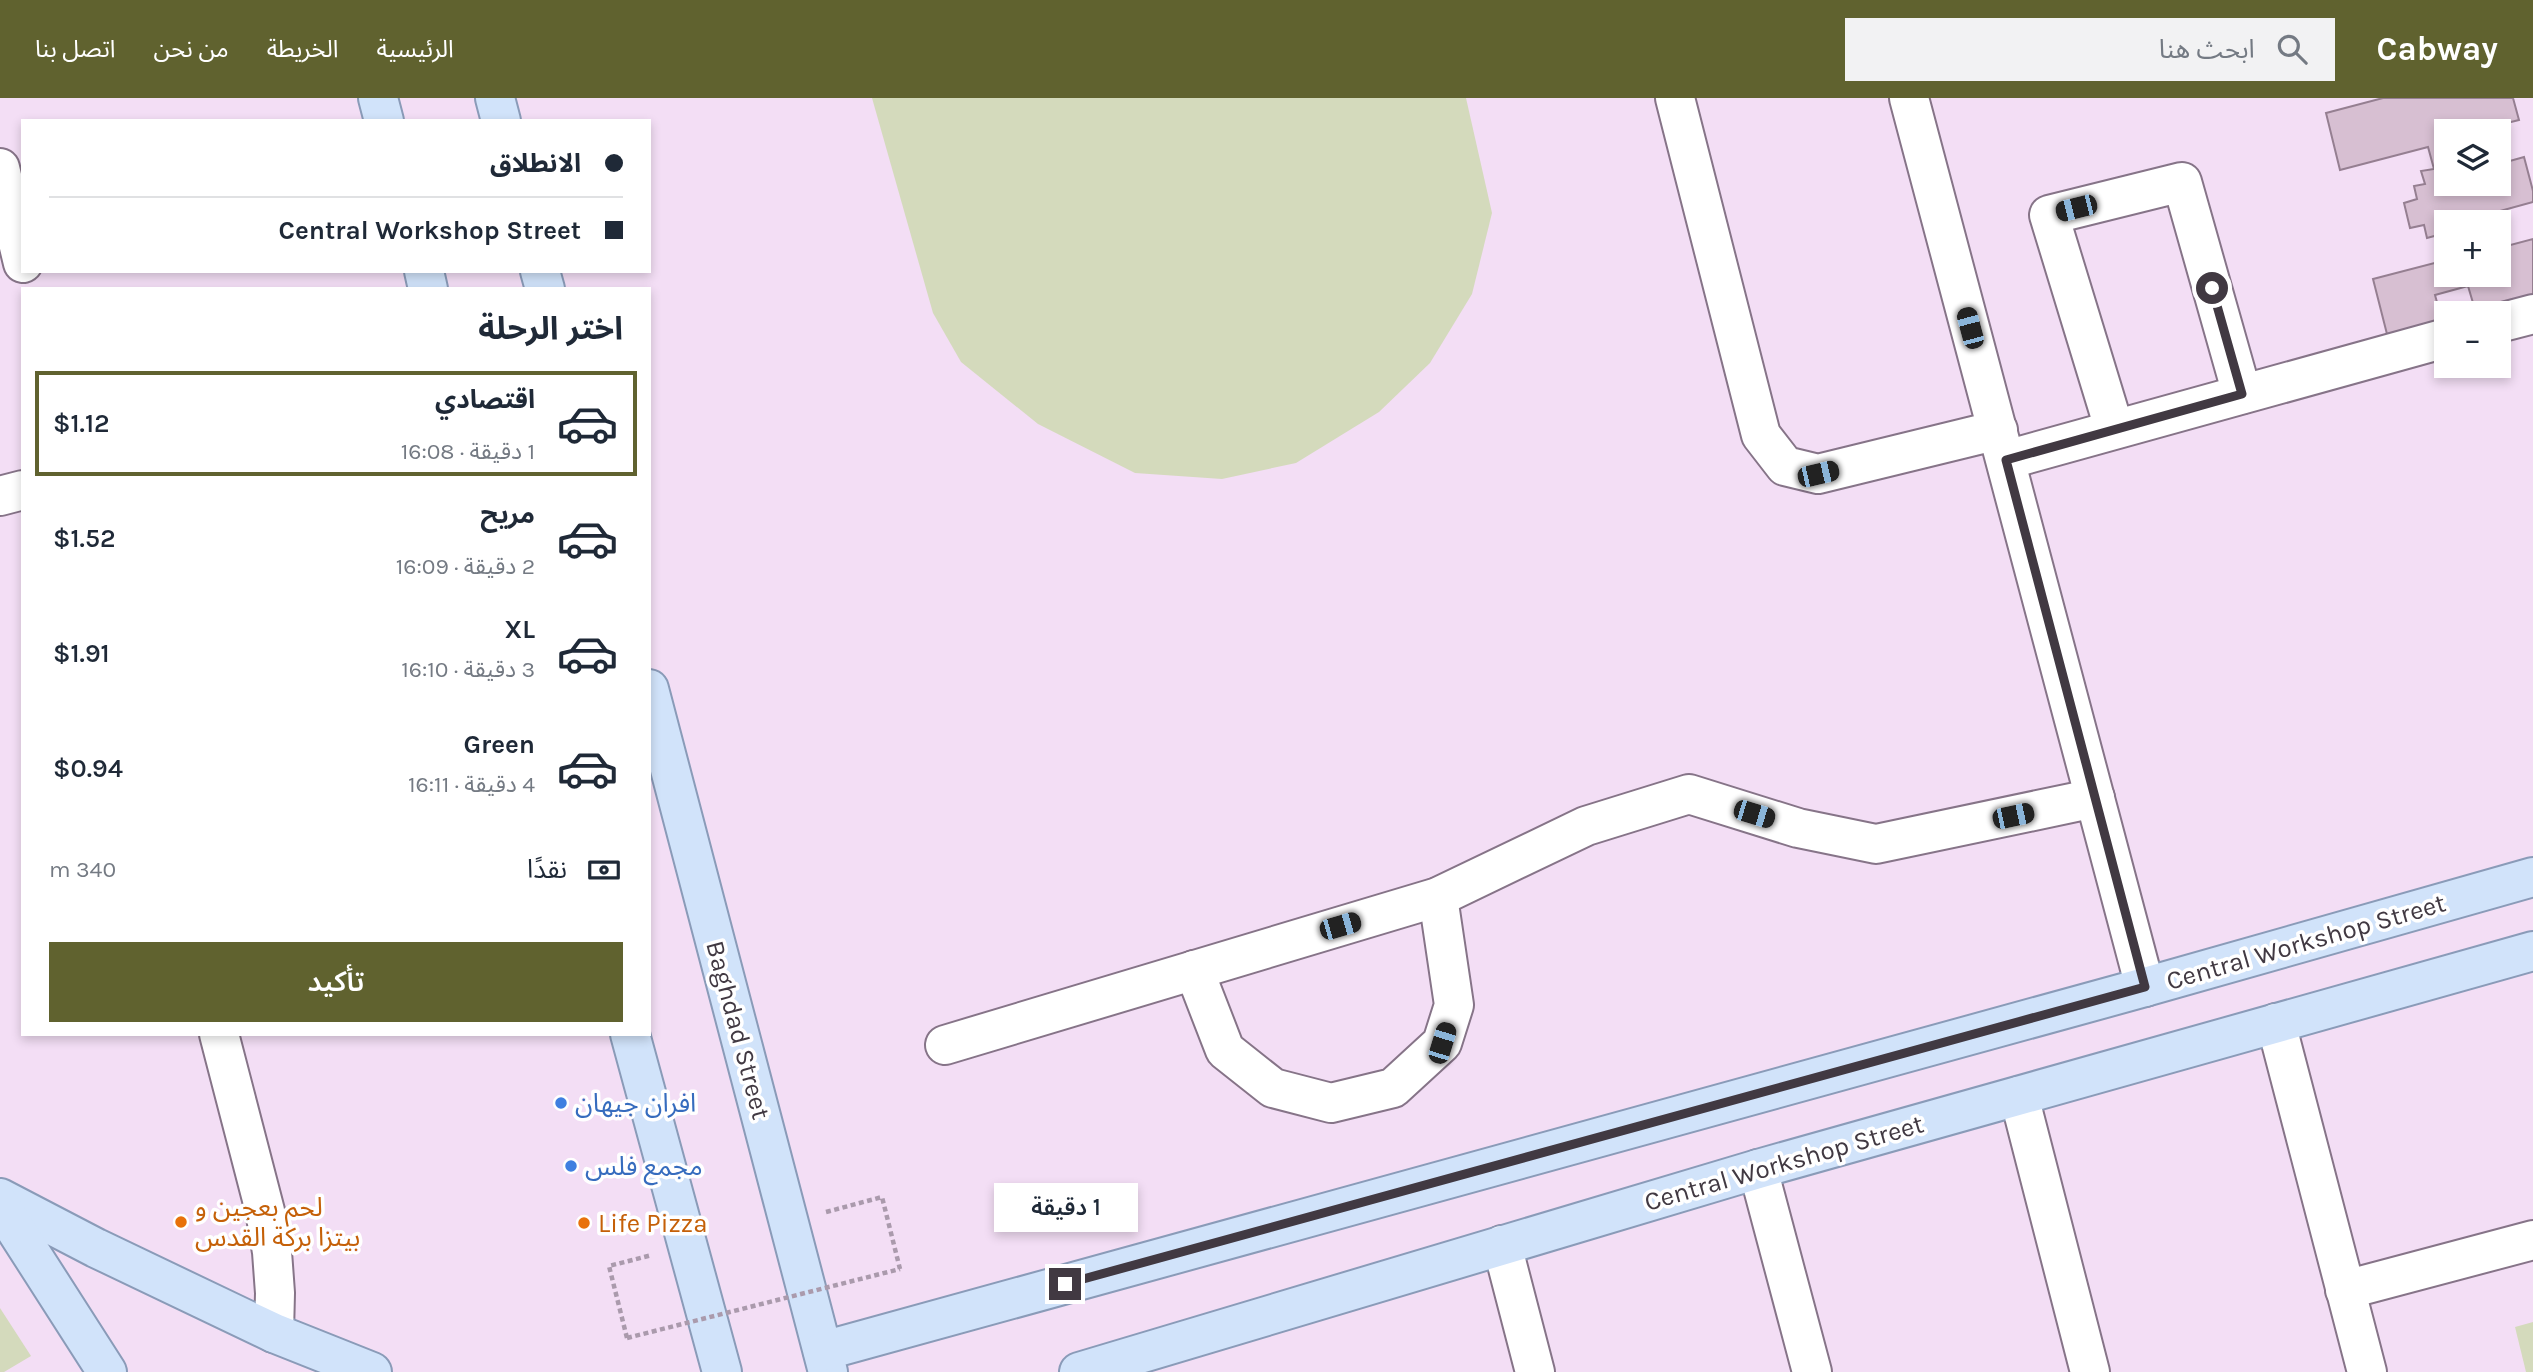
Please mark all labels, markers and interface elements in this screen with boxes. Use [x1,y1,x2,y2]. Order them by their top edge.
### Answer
search box [1845,18,2335,81]
icon: search [2273,30,2311,68]
text: Cabway [2377,30,2498,68]
text: ابحث هنا [2159,34,2255,65]
text: اتصل بنا [35,35,116,63]
text: من نحن [154,35,229,63]
text: الخريطة [267,35,339,63]
text: الرئيسية [377,35,454,63]
map controls [2434,119,2511,378]
button: layers [2434,119,2511,196]
text: الانطلاق [490,148,581,179]
car [2054,193,2099,223]
button: + [2434,210,2511,287]
text: Central Workshop Street [279,215,581,246]
route start [2196,272,2228,304]
button: − [2434,301,2511,378]
car [1955,305,1986,351]
text: اختر الرحلة [478,310,623,347]
text: اقتصادي [435,384,535,415]
icon: car [556,392,619,455]
text: $1.12 [53,408,110,439]
text: 1 دقيقة · 16:08 [401,438,535,465]
car [1796,459,1841,489]
text: مريح [480,499,535,530]
icon: car [556,507,619,570]
text: $1.52 [53,523,115,554]
text: 2 دقيقة · 16:09 [396,553,535,580]
text: XL [504,614,535,645]
icon: car [556,622,619,685]
text: $1.91 [53,638,110,669]
text: 3 دقيقة · 16:10 [401,656,535,683]
text: Green [463,729,535,760]
icon: car [556,737,619,800]
text: $0.94 [53,753,123,784]
text: 4 دقيقة · 16:11 [408,771,535,798]
car [1731,798,1778,830]
car [1991,801,2036,831]
icon: cash [585,851,623,889]
text: نقدًا [527,854,567,885]
text: 340 m [49,856,116,883]
street label: Central Workshop Street [2163,887,2449,997]
car [1317,910,1364,942]
street label: Baghdad Street [699,937,777,1123]
button: تأكيد [49,942,623,1022]
car [1426,1020,1459,1066]
place label: افران جيهان [575,1088,696,1119]
marker: افران جيهان [553,1095,569,1111]
street label: Central Workshop Street [1641,1108,1927,1218]
place label: مجمع فلس [585,1151,703,1186]
marker: مجمع فلس [563,1158,579,1174]
callout: 1 دقيقة [993,1182,1137,1232]
place label: لحم بعجين و بيتزا بركة القدس [195,1192,360,1253]
text: 1 دقيقة [1031,1194,1101,1221]
place label: Life Pizza [598,1208,707,1239]
marker: لحم بعجين و بيتزا بركة القدس [173,1214,189,1230]
marker: Life Pizza [576,1215,592,1231]
route end [1049,1268,1081,1300]

